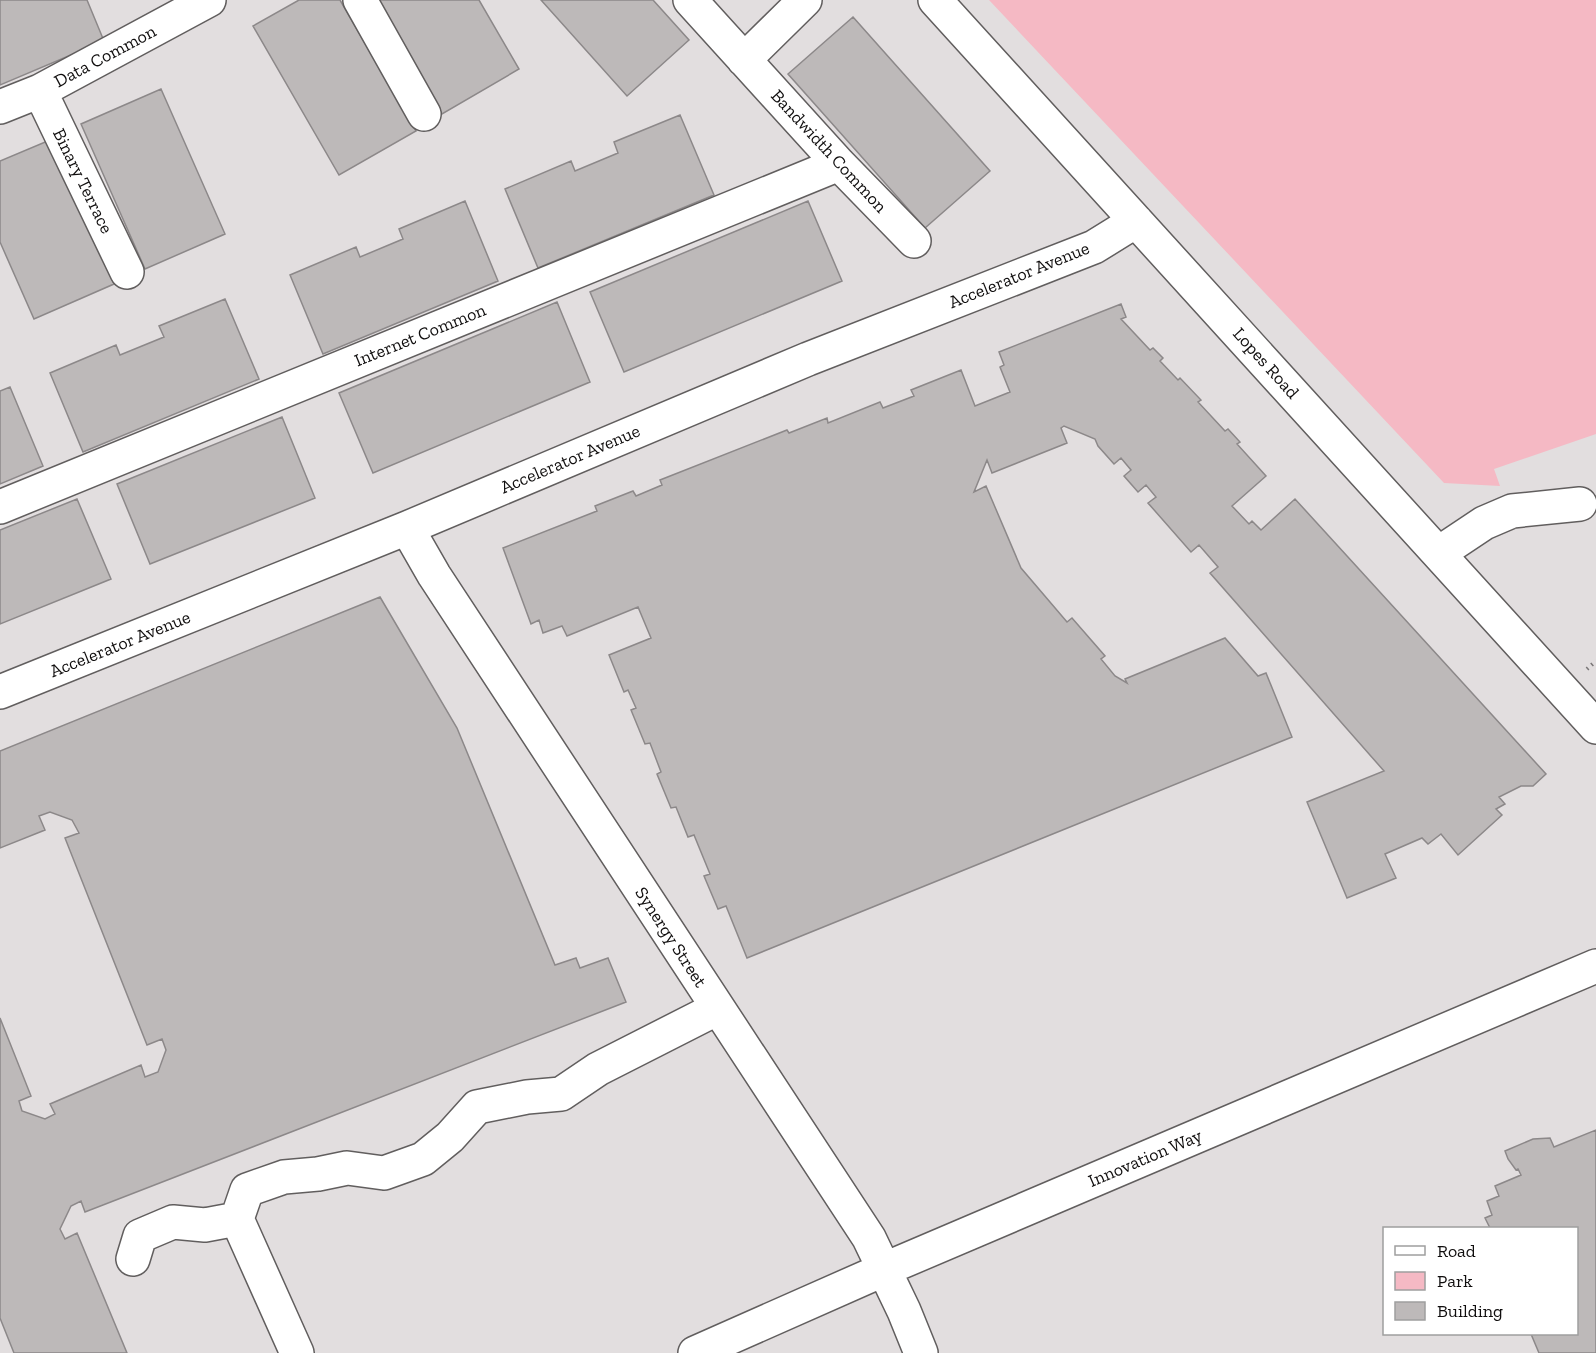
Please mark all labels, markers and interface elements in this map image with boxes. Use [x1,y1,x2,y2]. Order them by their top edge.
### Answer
street label: Data Common [50,20,160,92]
street label: Bandwidth Common [766,85,892,218]
street label: Binary Terrace [48,125,118,237]
street label: Accelerator Avenue [945,237,1093,313]
street label: Internet Common [351,298,490,371]
street label: Lopes Road [1228,323,1304,403]
street label: Accelerator Avenue [497,420,643,498]
street label: Accelerator Avenue [46,606,194,682]
street label: Synergy Street [630,883,712,992]
street label: Innovation Way [1085,1124,1206,1192]
legend [1383,1227,1578,1335]
text: Road [1437,1240,1476,1262]
text: Park [1437,1270,1473,1292]
text: Building [1437,1300,1503,1322]

